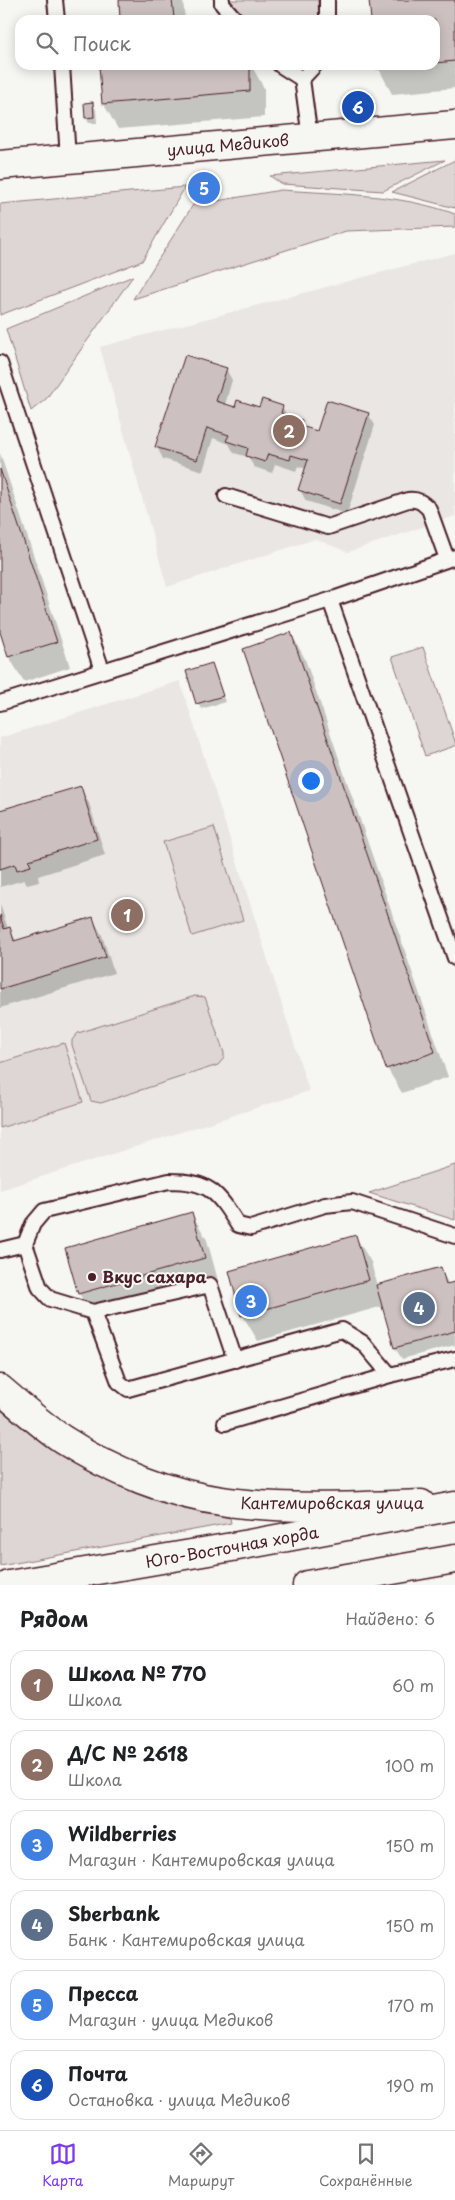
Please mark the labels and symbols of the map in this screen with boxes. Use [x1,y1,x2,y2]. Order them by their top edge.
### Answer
pin: 6 [342,88,374,126]
street label: улица Медиков [166,127,290,161]
pin: 5 [188,169,220,207]
pin: 2 [273,412,305,450]
your location [298,768,324,794]
pin: 1 [111,896,143,934]
place label: Вкус сахара [102,1264,207,1288]
marker: Вкус сахара [86,1271,98,1283]
pin: 3 [235,1282,267,1320]
pin: 4 [403,1289,435,1327]
street label: Кантемировская улица [240,1490,424,1514]
street label: Юго-Восточная хорда [143,1519,320,1573]

